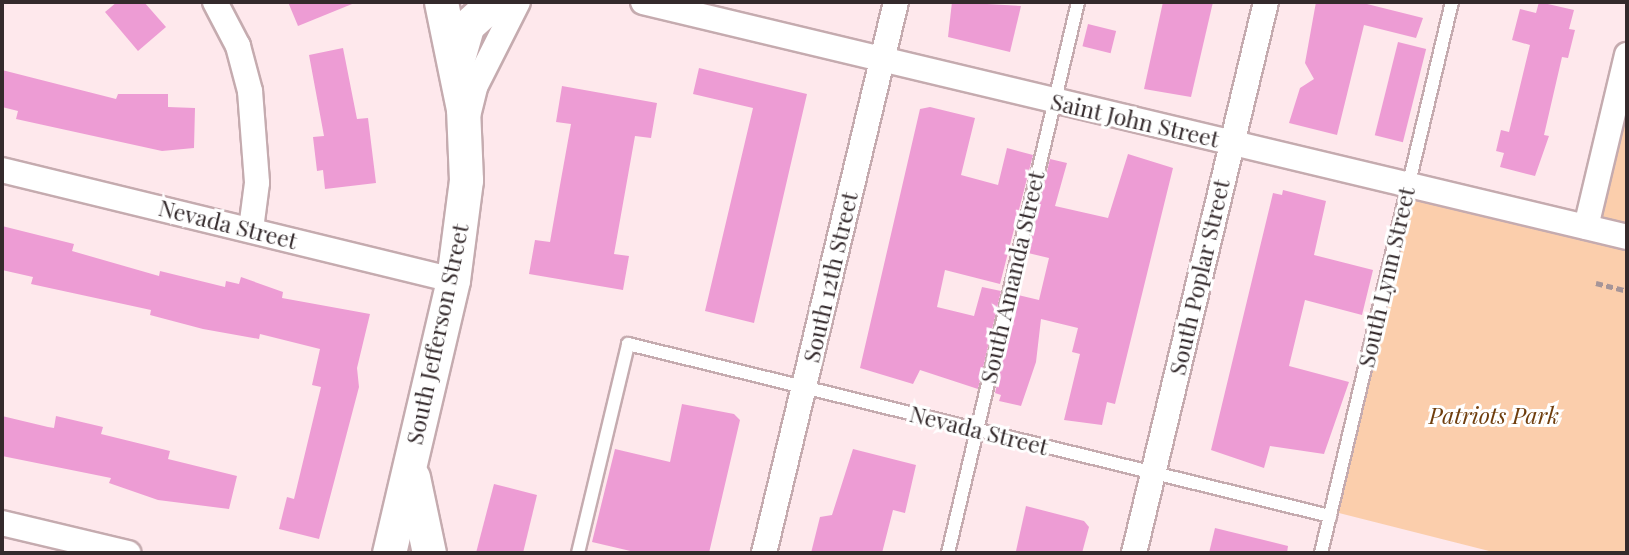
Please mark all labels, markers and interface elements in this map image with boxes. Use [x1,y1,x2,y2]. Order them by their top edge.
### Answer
street label: Saint John Street [1048,87,1222,153]
street label: South Amanda Street [974,168,1050,386]
street label: South Poplar Street [1163,176,1235,378]
street label: South Lynn Street [1352,184,1420,370]
street label: South 12th Street [797,189,863,365]
street label: Nevada Street [156,193,300,255]
street label: South Jefferson Street [400,221,474,447]
street label: Nevada Street [907,399,1051,461]
park label: Patriots Park [1429,401,1559,429]

